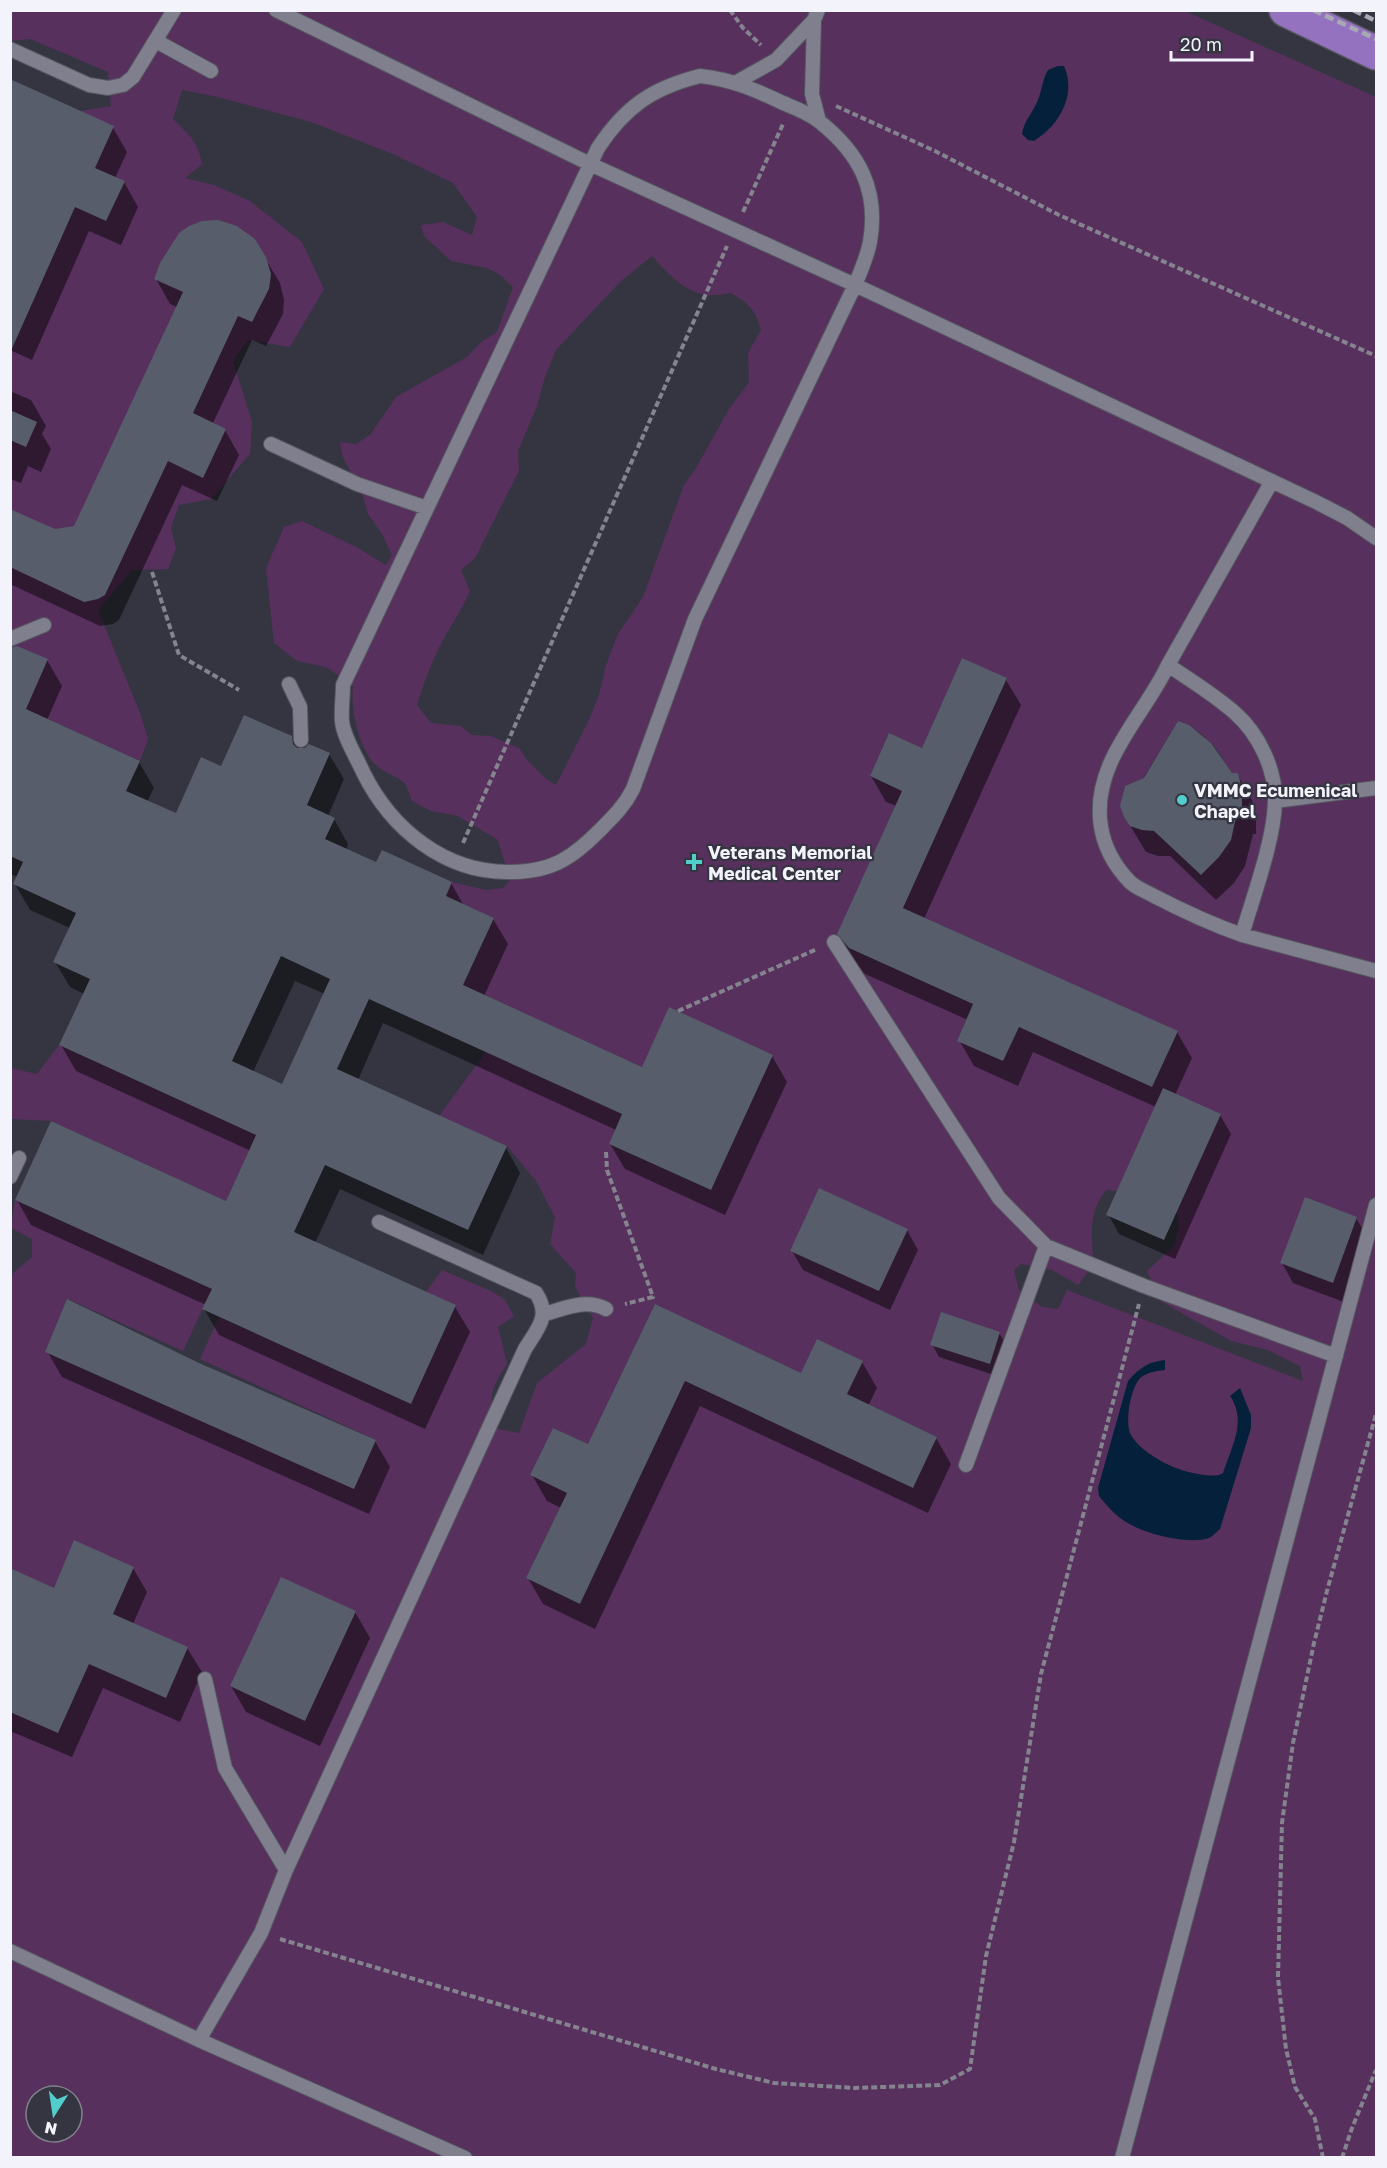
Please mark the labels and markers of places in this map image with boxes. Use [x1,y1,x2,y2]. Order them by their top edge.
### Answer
place label: VMMC Ecumenical Chapel [1194,779,1357,822]
marker: VMMC Ecumenical Chapel [1175,793,1189,807]
place label: Veterans Memorial Medical Center [708,841,872,884]
marker: Veterans Memorial Medical Center [685,853,703,871]

